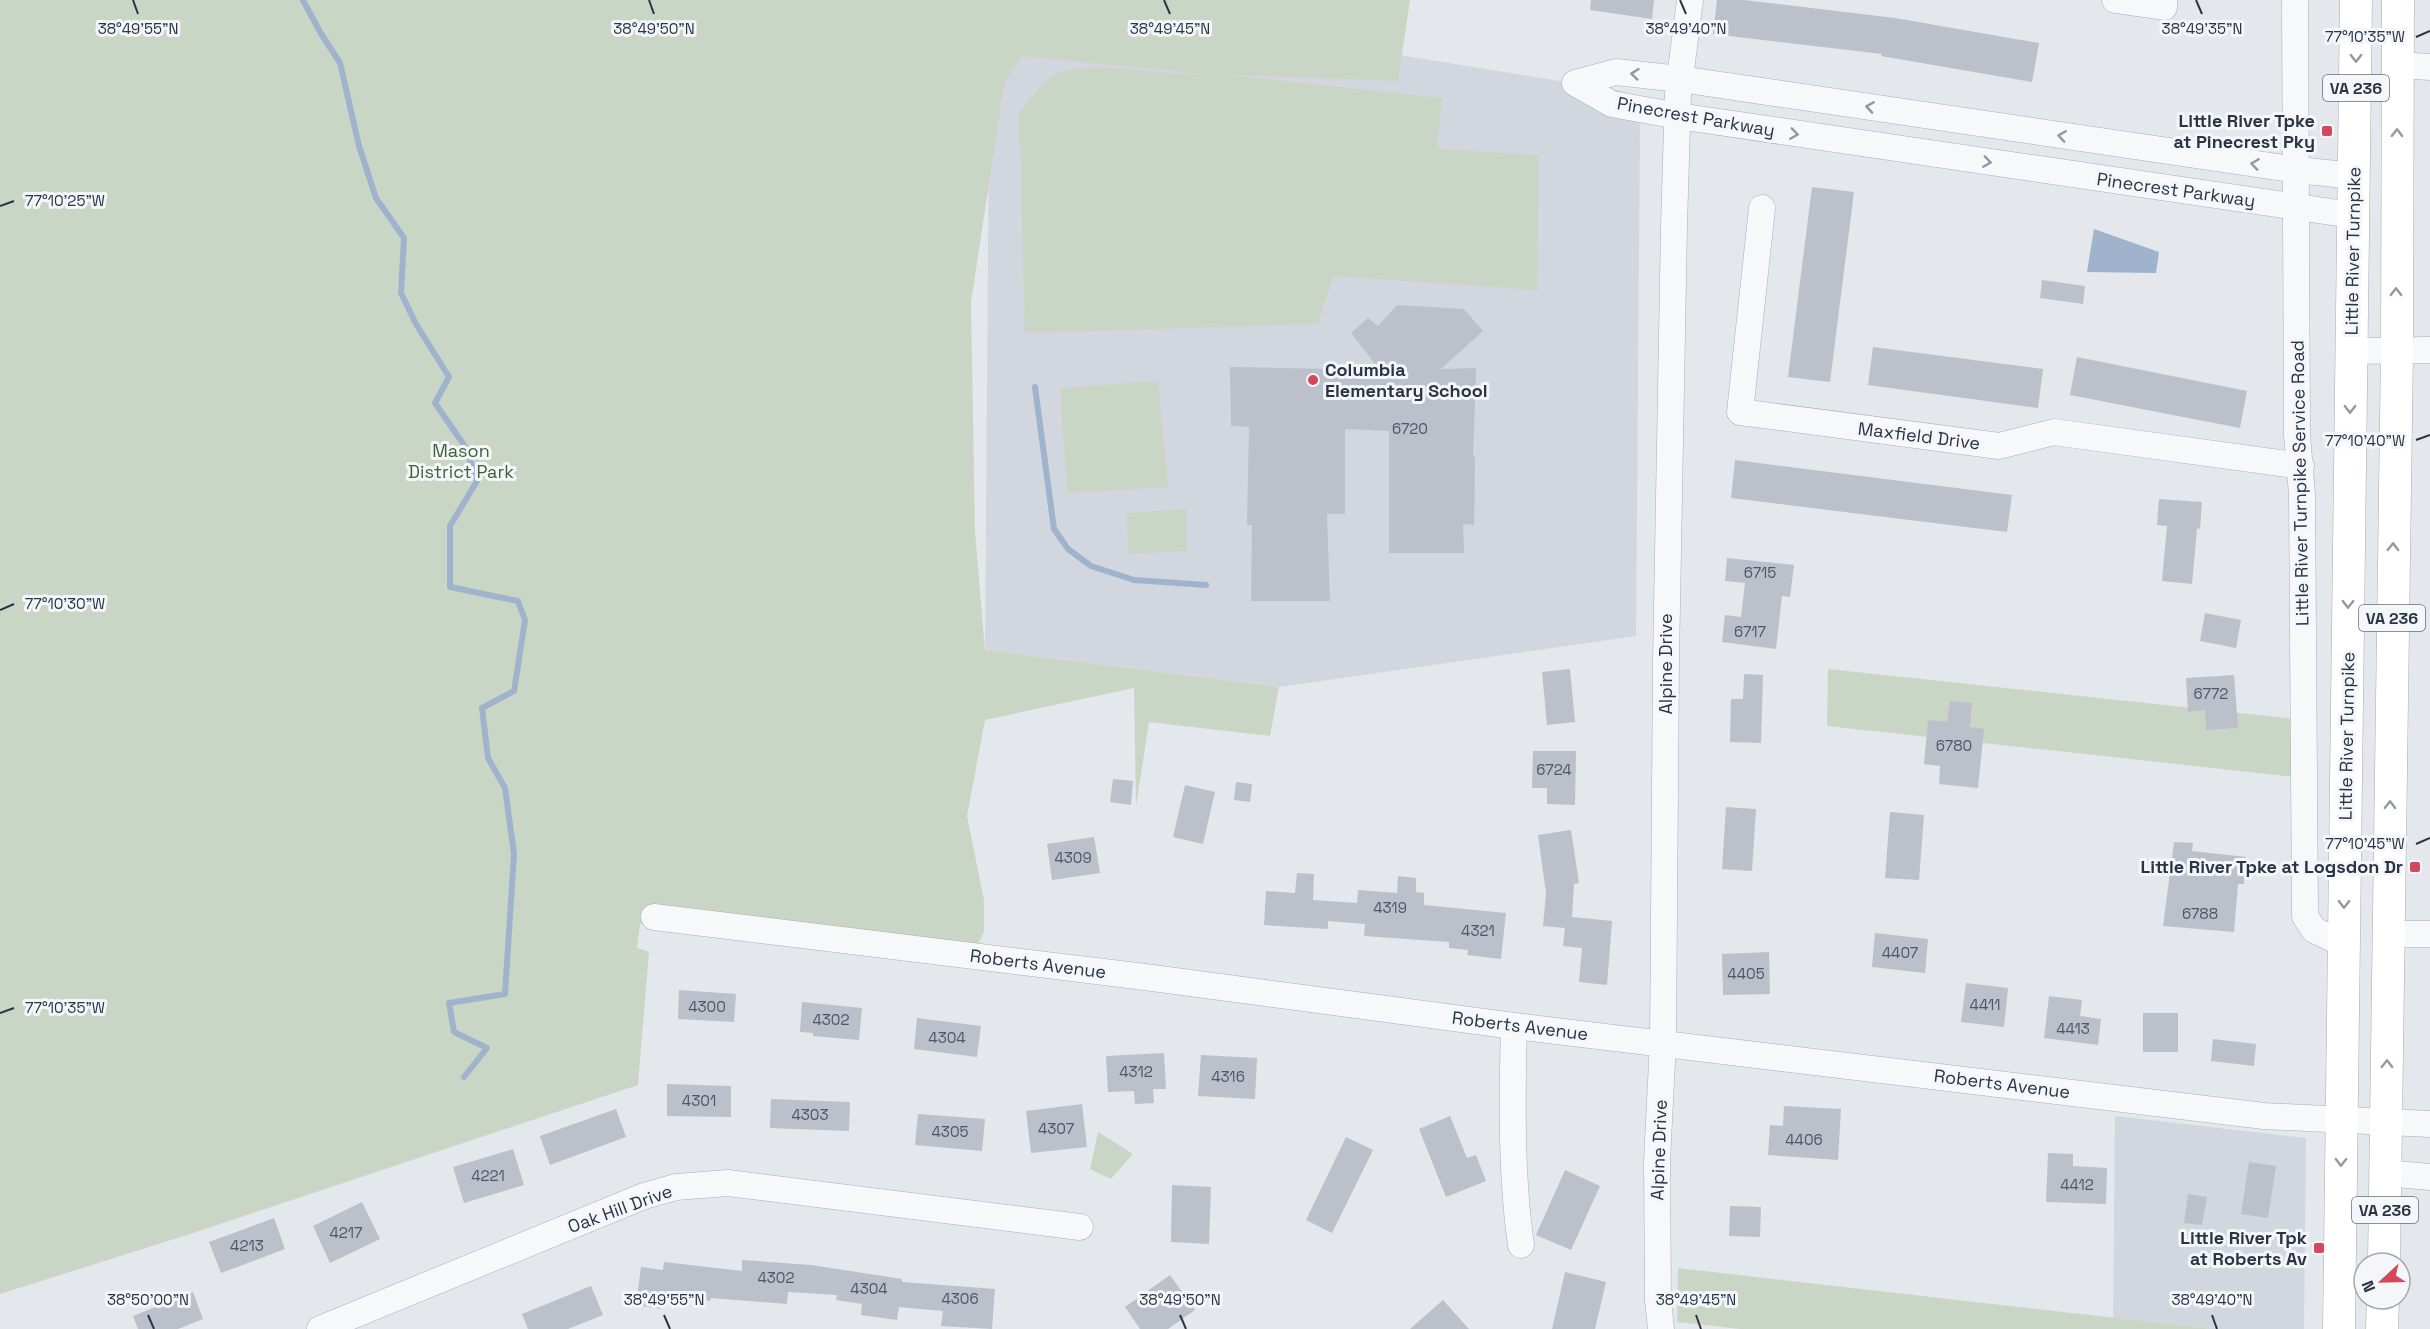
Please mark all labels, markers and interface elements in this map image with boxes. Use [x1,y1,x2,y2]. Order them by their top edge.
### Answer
text: 38°49'55"N [98,19,178,38]
text: 38°49'50"N [613,19,695,38]
text: 38°49'45"N [1130,19,1210,38]
text: 38°49'40"N [1645,19,1727,38]
text: 38°49'35"N [2162,19,2242,38]
text: 77°10'35"W [2325,27,2405,46]
one-way arrow [2350,54,2362,63]
one-way arrow [1630,68,1640,81]
road number: VA 236 [2323,75,2389,101]
street label: Pinecrest Parkway [1615,91,1777,142]
one-way arrow [1865,102,1874,114]
place label: Little River Tpke at Pinecrest Pky [2173,109,2315,153]
marker: Little River Tpke at Pinecrest Pky [2320,124,2334,138]
one-way arrow [1789,127,1798,139]
one-way arrow [2391,128,2403,137]
one-way arrow [2058,130,2067,142]
one-way arrow [1982,156,1991,168]
one-way arrow [2251,158,2260,170]
street label: Little River Turnpike [2340,166,2365,335]
street label: Pinecrest Parkway [2095,167,2257,212]
text: 77°10'25"W [25,191,105,210]
one-way arrow [2390,287,2402,296]
street label: Little River Turnpike Service Road [2286,340,2313,626]
place label: Columbia Elementary School [1325,358,1488,402]
marker: Columbia Elementary School [1306,373,1320,387]
one-way arrow [2344,405,2356,414]
street label: Maxfield Drive [1857,417,1981,454]
house number: 6720 [1392,419,1428,438]
text: 77°10'40"W [2325,431,2405,450]
park label: Mason District Park [408,439,514,483]
one-way arrow [2387,543,2399,552]
house number: 6715 [1744,563,1776,582]
text: 77°10'30"W [25,594,105,613]
one-way arrow [2342,600,2355,609]
road number: VA 236 [2359,605,2425,631]
street label: Alpine Drive [1654,613,1677,715]
house number: 6717 [1734,622,1766,641]
street label: Little River Turnpike [2334,651,2359,820]
house number: 6772 [2194,684,2228,703]
house number: 6780 [1936,736,1972,755]
house number: 6724 [1536,760,1572,779]
one-way arrow [2384,801,2396,810]
text: 77°10'45"W [2325,834,2405,853]
house number: 4309 [1054,848,1092,867]
place label: Little River Tpke at Logsdon Dr [2140,855,2403,878]
marker: Little River Tpke at Logsdon Dr [2408,860,2422,874]
house number: 4319 [1373,898,1407,917]
one-way arrow [2338,900,2351,909]
house number: 6788 [2182,904,2218,923]
house number: 4321 [1461,921,1495,940]
house number: 4407 [1882,943,1918,962]
street label: Roberts Avenue [969,944,1108,983]
house number: 4405 [1727,964,1765,983]
house number: 4411 [1970,995,2000,1014]
house number: 4300 [688,997,726,1016]
text: 77°10'35"W [25,998,105,1017]
street label: Roberts Avenue [1451,1006,1590,1045]
house number: 4302 [812,1010,850,1029]
house number: 4413 [2056,1019,2090,1038]
house number: 4304 [928,1028,966,1047]
one-way arrow [2381,1060,2393,1069]
house number: 4312 [1119,1062,1153,1081]
street label: Roberts Avenue [1933,1064,2072,1103]
house number: 4316 [1211,1067,1245,1086]
house number: 4301 [682,1091,716,1110]
street label: Alpine Drive [1645,1099,1672,1201]
house number: 4303 [791,1105,829,1124]
house number: 4307 [1038,1119,1074,1138]
house number: 4305 [931,1122,969,1141]
house number: 4406 [1785,1130,1823,1149]
one-way arrow [2335,1158,2348,1167]
house number: 4221 [471,1166,505,1185]
house number: 4412 [2060,1175,2094,1194]
street label: Oak Hill Drive [564,1179,675,1238]
road number: VA 236 [2352,1197,2418,1223]
house number: 4217 [329,1223,363,1242]
place label: Little River Tpk at Roberts Av [2180,1226,2307,1270]
house number: 4213 [230,1236,264,1255]
marker: Little River Tpk at Roberts Av [2312,1241,2326,1255]
north arrow [2352,1251,2412,1311]
house number: 4302 [757,1268,795,1287]
text: N [2357,1278,2380,1295]
house number: 4304 [850,1279,888,1298]
house number: 4306 [941,1289,979,1308]
text: 38°50'00"N [107,1290,189,1309]
text: 38°49'55"N [624,1290,704,1309]
text: 38°49'50"N [1139,1290,1221,1309]
text: 38°49'45"N [1656,1290,1736,1309]
text: 38°49'40"N [2171,1290,2253,1309]

